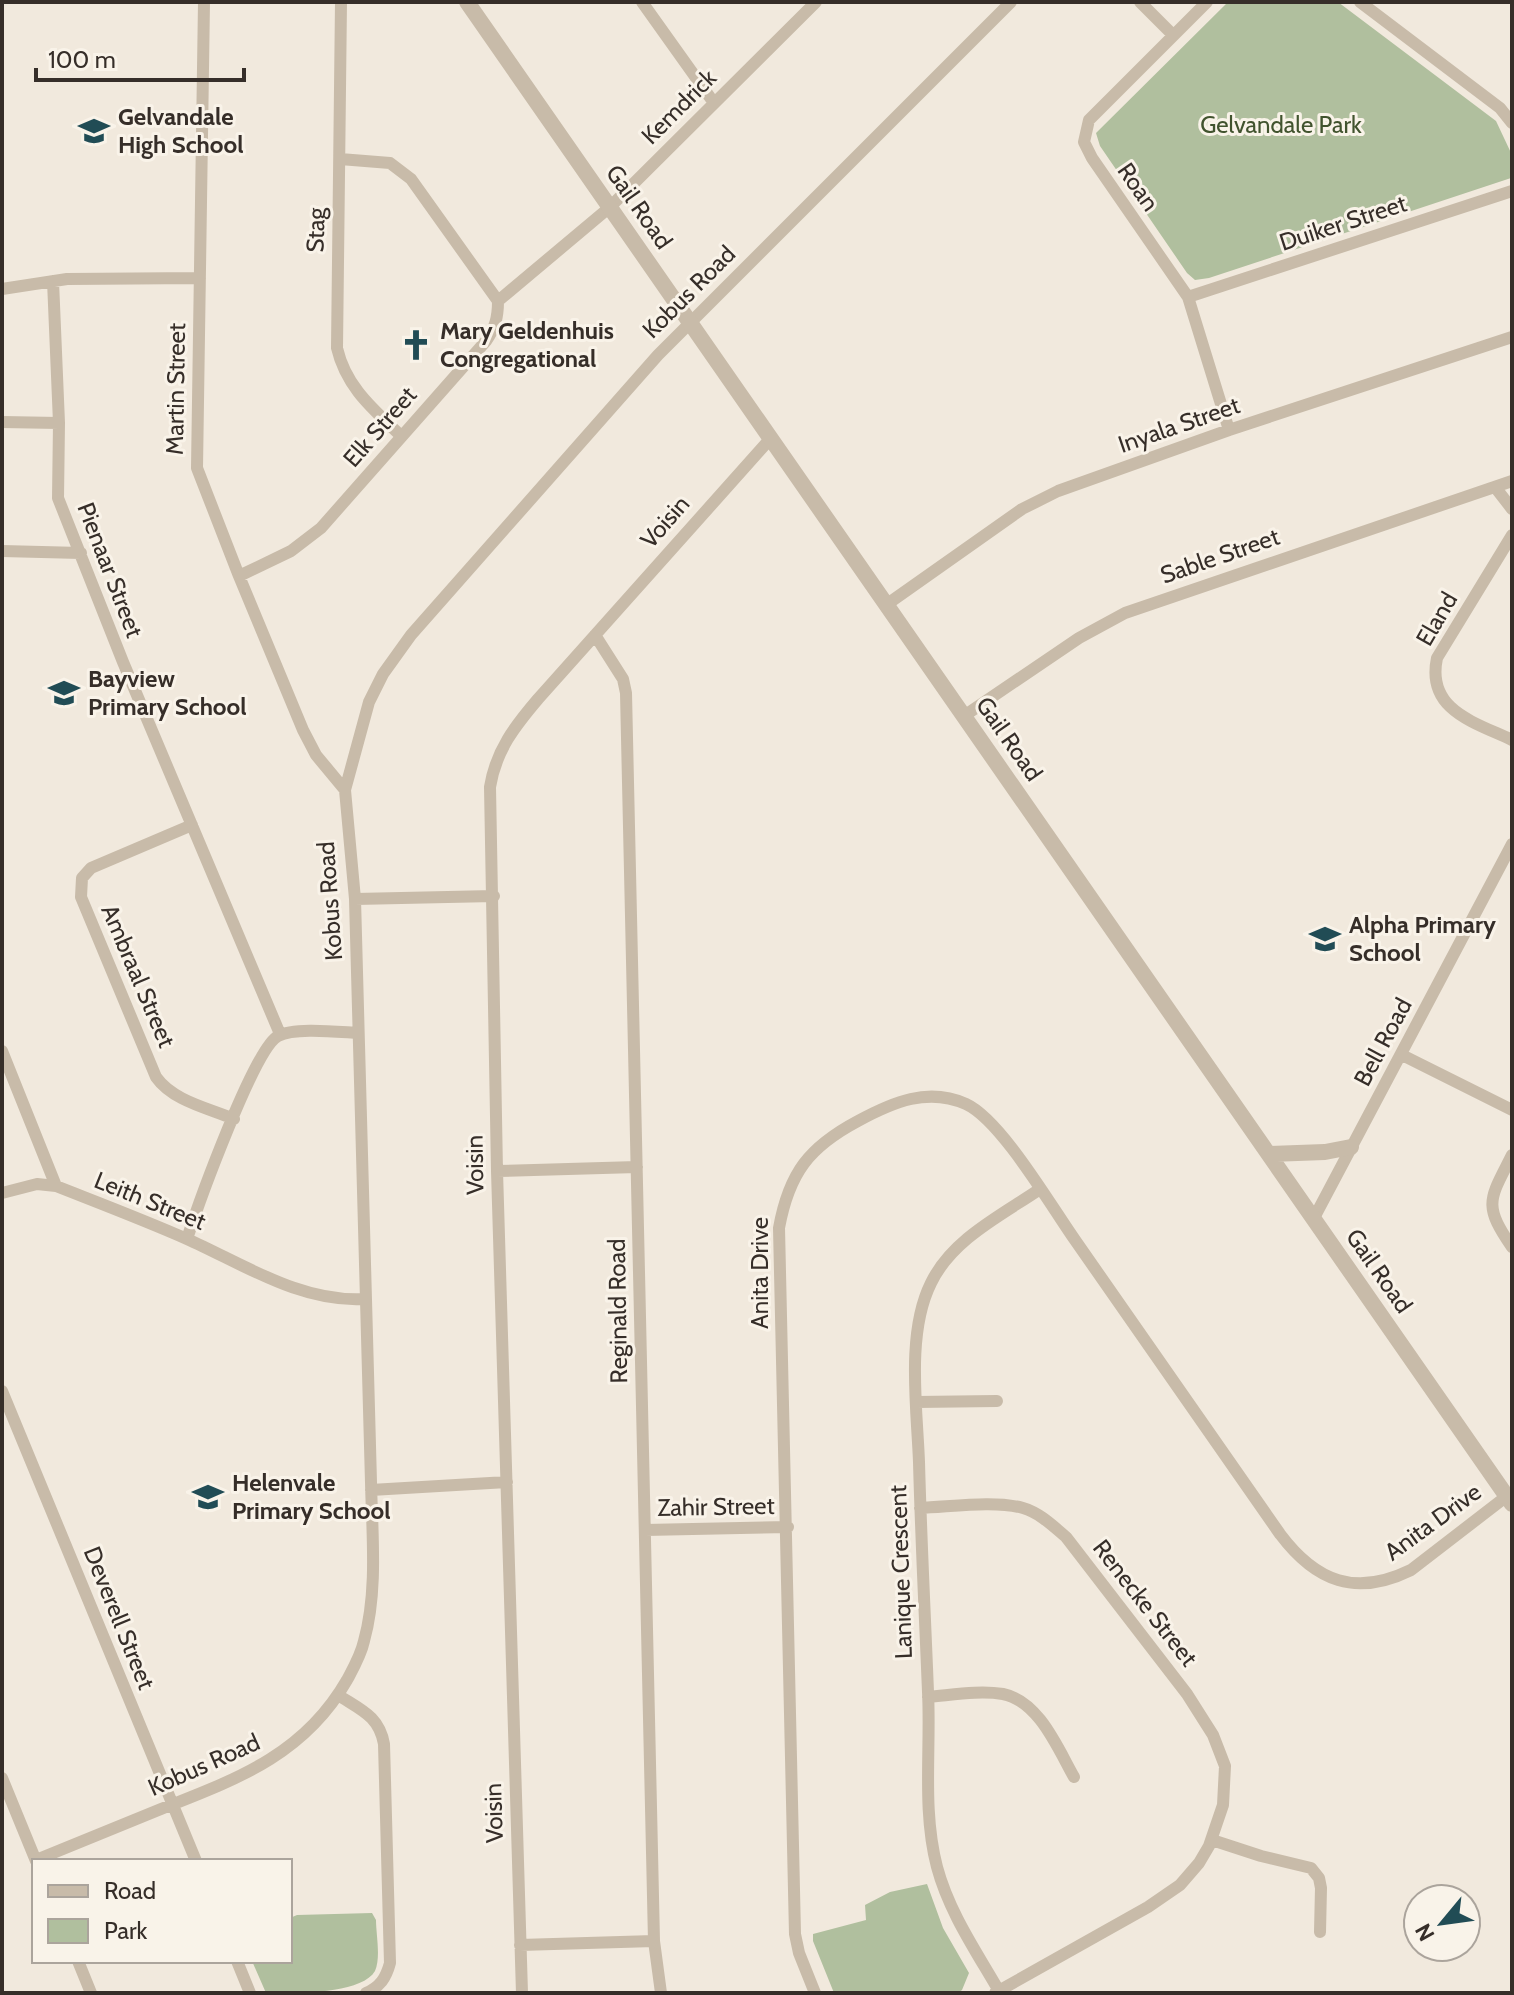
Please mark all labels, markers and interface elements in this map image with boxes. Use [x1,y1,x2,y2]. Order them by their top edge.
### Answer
scale bar [36,32,244,82]
text: 100 m [48,45,116,74]
street label: Kemdrick [635,63,722,150]
place label: Gelvandale High School [118,102,243,159]
park label: Gelvandale Park [1200,110,1362,139]
school or university icon: Gelvandale High School [77,114,111,148]
street label: Roan [1112,157,1165,216]
street label: Gail Road [600,159,679,254]
street label: Duiker Street [1276,188,1410,257]
street label: Stag [300,206,331,253]
street label: Kobus Road [636,239,741,344]
place label: Mary Geldenhuis Congregational [440,316,614,373]
street label: Martin Street [160,323,191,455]
church icon: Mary Geldenhuis Congregational [399,328,433,362]
street label: Elk Street [337,381,422,473]
street label: Inyala Street [1114,390,1243,459]
street label: Voisin [634,490,695,554]
street label: Pienaar Street [71,498,149,641]
street label: Sable Street [1157,522,1283,589]
street label: Eland [1410,587,1463,651]
place label: Bayview Primary School [88,664,247,721]
school or university icon: Bayview Primary School [47,676,81,710]
street label: Gail Road [970,691,1049,786]
street label: Kobus Road [311,841,348,962]
street label: Ambraal Street [95,900,182,1052]
place label: Alpha Primary School [1349,910,1496,967]
school or university icon: Alpha Primary School [1308,922,1342,956]
street label: Bell Road [1347,993,1418,1091]
street label: Voisin [459,1135,490,1195]
street label: Leith Street [90,1165,210,1236]
street label: Anita Drive [745,1217,774,1329]
street label: Gail Road [1340,1223,1419,1318]
street label: Reginald Road [602,1238,633,1384]
place label: Helenvale Primary School [232,1468,391,1525]
street label: Anita Drive [1379,1477,1487,1566]
school or university icon: Helenvale Primary School [191,1480,225,1514]
street label: Lanique Crescent [883,1485,918,1660]
street label: Zahir Street [657,1491,775,1522]
street label: Renecke Street [1087,1534,1204,1672]
street label: Deverell Street [78,1542,161,1693]
street label: Kobus Road [143,1727,264,1802]
street label: Voisin [478,1783,509,1843]
legend [32,1859,292,1963]
text: Road [104,1876,156,1905]
north arrow [1402,1883,1482,1963]
text: Park [104,1916,147,1945]
text: N [1409,1919,1441,1946]

